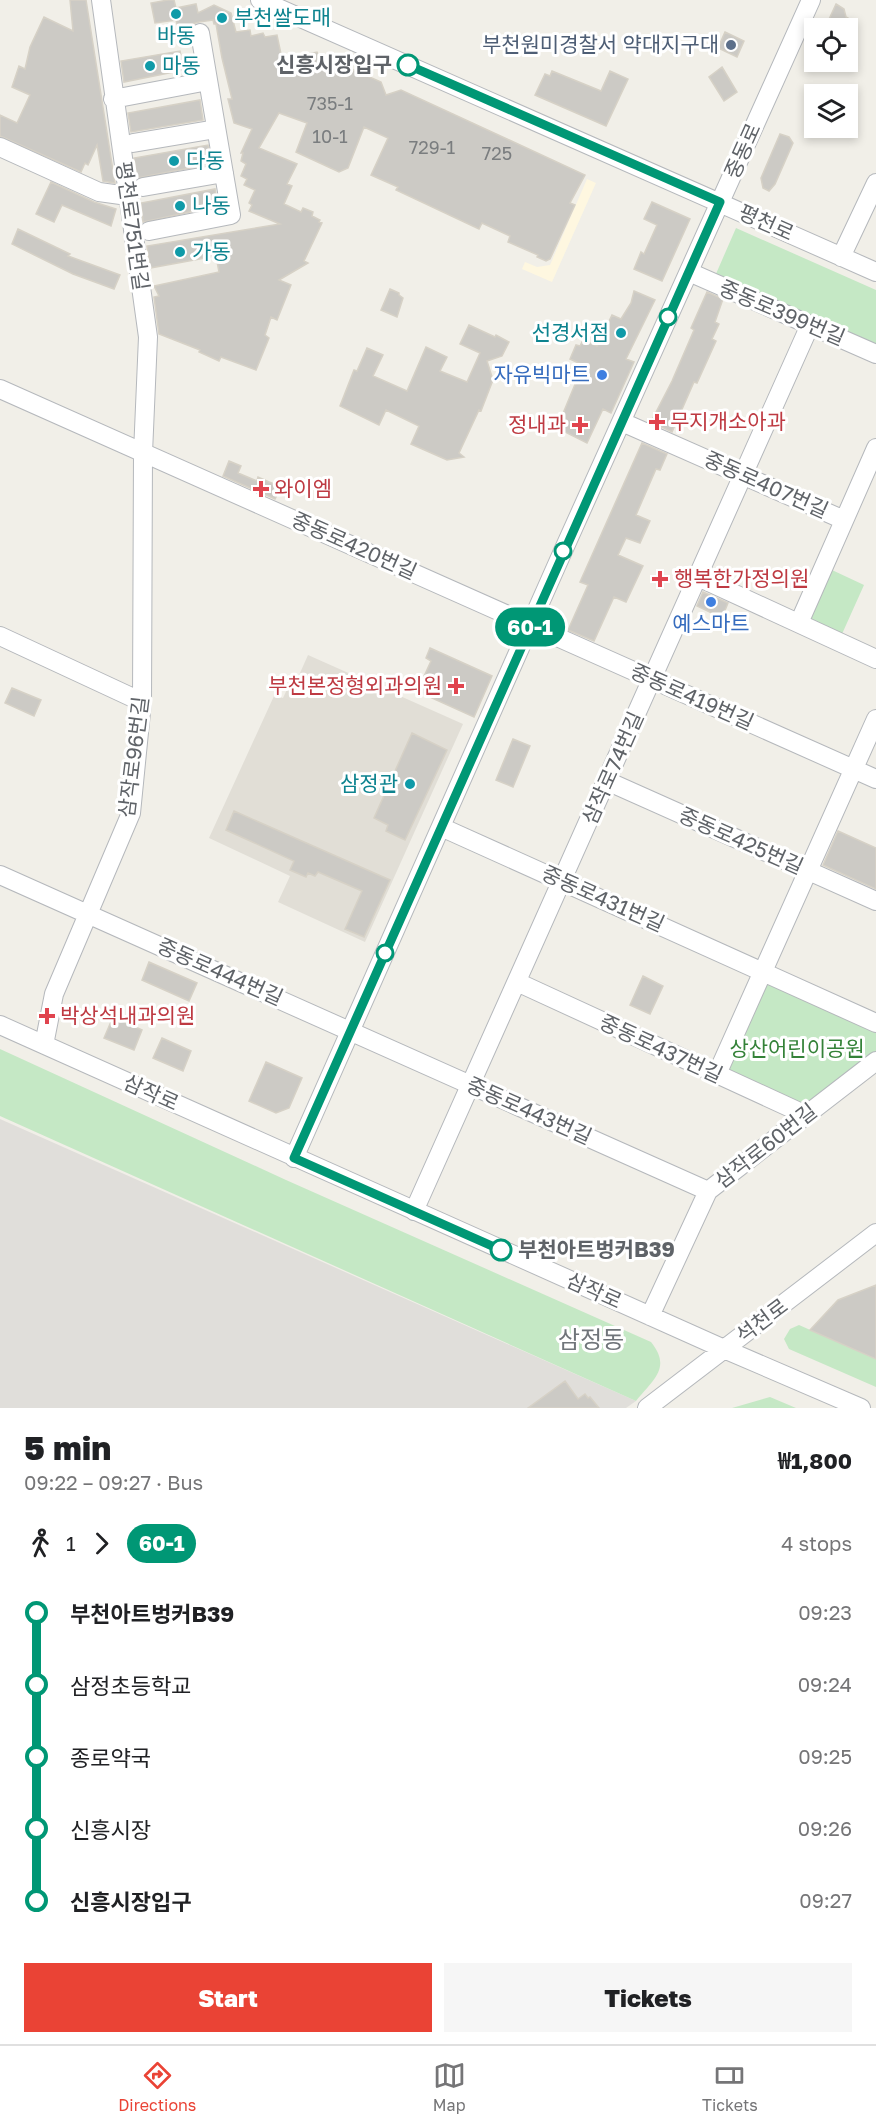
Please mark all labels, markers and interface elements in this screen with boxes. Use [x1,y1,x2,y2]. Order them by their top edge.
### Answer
place label: 부천쌀도매 [234,4,331,30]
marker: 바동 [169,7,183,21]
marker: 부천쌀도매 [215,11,229,25]
map controls [804,18,858,138]
button: locate [804,18,858,72]
place label: 바동 [157,22,195,48]
place label: 부천원미경찰서 약대지구대 [482,31,719,57]
marker: 부천원미경찰서 약대지구대 [724,38,738,52]
place label: 신흥시장입구 [276,51,392,77]
place label: 마동 [162,52,201,78]
marker: 신흥시장입구 [397,54,419,76]
marker: 마동 [143,59,157,73]
button: layers [804,84,858,138]
house number: 735-1 [307,92,353,114]
street label: 중동로 [718,119,766,182]
house number: 10-1 [312,125,348,147]
house number: 729-1 [409,136,455,158]
house number: 725 [482,142,512,164]
place label: 다동 [186,147,225,173]
marker: 다동 [167,154,181,168]
street label: 평천로751번길 [111,160,155,292]
place label: 나동 [192,192,231,218]
street label: 평천로 [735,198,798,246]
marker: 나동 [173,199,187,213]
place label: 가동 [192,238,231,264]
marker: 가동 [173,245,187,259]
street label: 중동로399번길 [716,274,849,350]
unlabelled marker [659,308,677,326]
place label: 선경서점 [532,319,609,345]
marker: 선경서점 [614,326,628,340]
place label: 자유빅마트 [493,361,590,387]
marker: 자유빅마트 [595,368,609,382]
place label: 무지개소아과 [670,408,786,434]
place label: 정내과 [508,411,566,437]
marker: 무지개소아과 [648,413,666,431]
marker: 정내과 [571,416,589,434]
street label: 중동로407번길 [700,445,833,523]
place label: 와이엠 [274,475,332,501]
marker: 와이엠 [252,480,270,498]
street label: 중동로420번길 [288,506,421,584]
unlabelled marker [554,542,572,560]
place label: 행복한가정의원 [674,565,809,591]
marker: 행복한가정의원 [651,570,669,588]
marker: 예스마트 [704,595,718,609]
line badge: 60-1 [488,608,572,646]
place label: 예스마트 [672,610,750,636]
text: 60-1 [507,614,553,640]
street label: 중동로419번길 [627,657,758,735]
place label: 부천본정형외과의원 [268,672,442,698]
marker: 부천본정형외과의원 [447,677,465,695]
street label: 삼작로96번길 [113,695,153,819]
street label: 삼작로74번길 [576,707,648,828]
place label: 삼정관 [340,770,398,796]
marker: 삼정관 [403,777,417,791]
street label: 중동로425번길 [675,801,808,879]
street label: 중동로431번길 [538,859,669,937]
street label: 중동로444번길 [153,932,287,1010]
unlabelled marker [376,944,394,962]
place label: 박상석내과의원 [60,1002,195,1028]
marker: 박상석내과의원 [38,1007,56,1025]
street label: 중동로437번길 [596,1008,727,1088]
park label: 상산어린이공원 [729,1035,865,1061]
street label: 삼작로 [120,1068,183,1116]
street label: 중동로443번길 [463,1071,596,1149]
street label: 삼작로60번길 [709,1097,822,1193]
place label: 부천아트벙커B39 [518,1236,675,1262]
marker: 부천아트벙커B39 [490,1239,512,1261]
street label: 삼작로 [563,1266,626,1314]
street label: 석천로 [730,1292,792,1348]
district label: 삼정동 [558,1324,624,1353]
text: 5 min [24,1428,111,1467]
text: ₩1,800 [778,1447,852,1474]
text: 09:22 – 09:27 · Bus [24,1470,203,1494]
icon: walk [24,1527,57,1560]
icon: forward [85,1527,118,1560]
text: 60-1 [139,1530,184,1556]
text: 1 [66,1531,76,1555]
text: 4 stops [781,1531,852,1555]
text: 부천아트벙커B39 [70,1600,234,1627]
text: 09:23 [798,1600,852,1624]
text: 삼정초등학교 [70,1672,191,1699]
text: 09:24 [798,1672,852,1696]
text: 종로약국 [70,1744,151,1771]
text: 09:25 [798,1744,852,1768]
text: 신흥시장 [70,1816,151,1843]
text: 09:26 [798,1816,852,1840]
text: 신흥시장입구 [70,1888,191,1915]
text: 09:27 [799,1888,852,1912]
button: Start [24,1963,432,2032]
button: Tickets [444,1963,852,2032]
tab: Directions [118,2059,196,2115]
tab: Map [433,2059,466,2115]
tab: Tickets [702,2059,758,2115]

